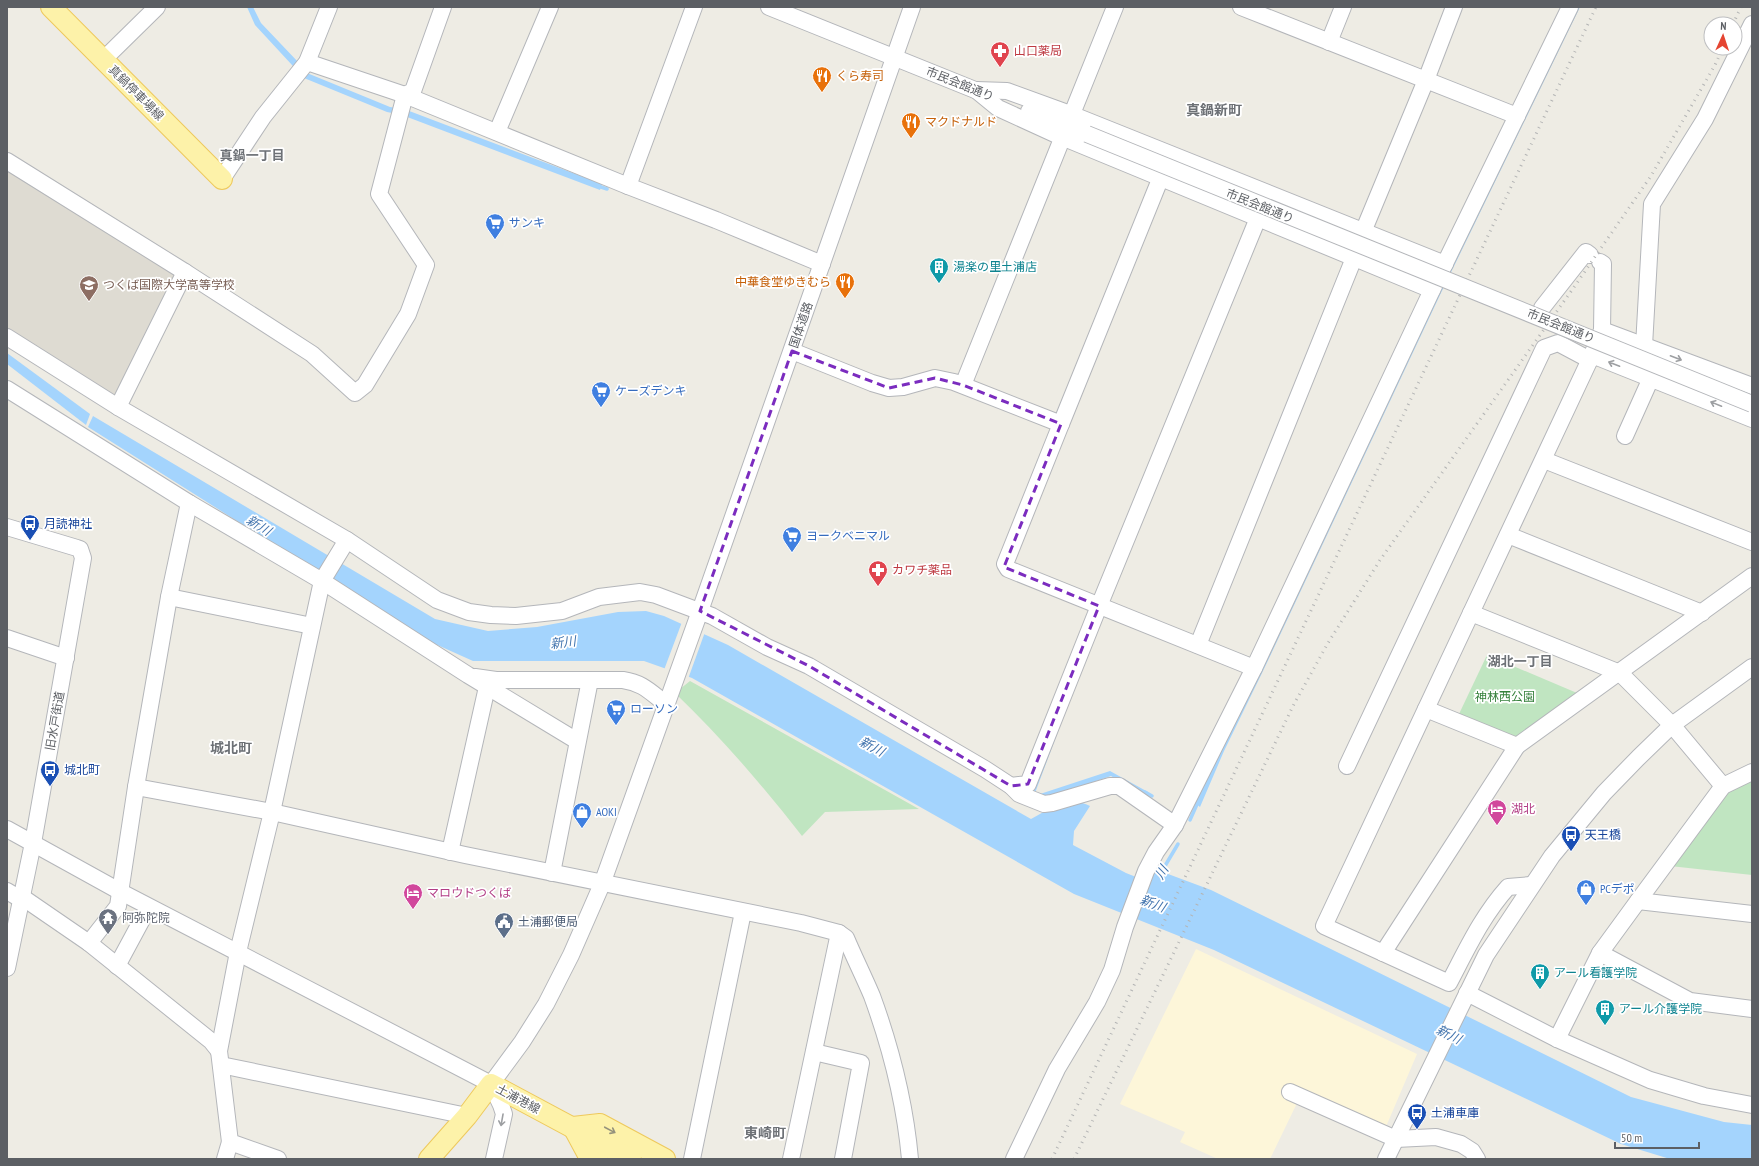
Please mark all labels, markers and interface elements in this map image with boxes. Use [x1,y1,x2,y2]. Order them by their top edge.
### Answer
north arrow [1703,16,1743,56]
text: N [1720,19,1727,33]
pharmacy icon: 山口薬局 [989,40,1011,68]
place label: 山口薬局 [1014,43,1062,58]
street label: 真鍋停車場線 [106,62,167,123]
street label: 市民会館通り [924,63,996,104]
restaurant icon: くら寿司 [811,65,833,93]
place label: くら寿司 [836,68,884,83]
district label: 真鍋新町 [1186,101,1242,119]
restaurant icon: マクドナルド [900,111,922,139]
place label: マクドナルド [925,114,997,129]
district label: 真鍋一丁目 [219,147,285,164]
street label: 市民会館通り [1224,185,1296,226]
supermarket icon: サンキ [484,212,506,240]
place label: サンキ [509,215,545,230]
building icon: 湯楽の里土浦店 [928,256,950,284]
place label: 湯楽の里土浦店 [953,259,1037,274]
restaurant icon: 中華食堂ゆきむら [834,271,856,299]
school or university icon: つくば国際大学高等学校 [78,274,100,302]
place label: 中華食堂ゆきむら [735,274,831,289]
place label: つくば国際大学高等学校 [103,277,235,292]
street label: 国体道路 [786,300,815,350]
street label: 市民会館通り [1525,305,1597,346]
one-way arrow [1670,355,1682,363]
one-way arrow [1609,359,1621,367]
supermarket icon: ケーズデンキ [590,380,612,408]
place label: ケーズデンキ [615,383,686,398]
one-way arrow [1710,400,1722,407]
water label: 新川 [243,511,276,540]
bus stop icon: 月読神社 [19,513,41,541]
place label: 月読神社 [44,516,92,531]
supermarket icon: ヨークベニマル [781,525,803,553]
place label: ヨークベニマル [806,528,890,543]
pharmacy icon: カワチ薬品 [867,559,889,587]
place label: カワチ薬品 [892,562,952,577]
water label: 新川 [549,632,579,653]
district label: 湖北一丁目 [1487,653,1553,670]
park label: 神林西公園 [1475,689,1535,704]
street label: 旧水戸街道 [42,690,67,752]
supermarket icon: ローソン [605,698,627,726]
place label: ローソン [630,701,678,716]
water label: 新川 [856,733,889,761]
district label: 城北町 [210,739,252,757]
bus stop icon: 城北町 [39,759,61,787]
place label: 城北町 [64,762,100,777]
hotel icon: 湖北 [1486,798,1508,826]
shop icon: AOKI [571,801,593,829]
place label: 湖北 [1511,801,1535,816]
place label: AOKI [596,804,617,819]
bus stop icon: 天王橋 [1560,824,1582,852]
place label: 天王橋 [1585,827,1621,842]
water label: 川 [1151,861,1173,882]
shop icon: PCデポ [1575,878,1597,906]
place label: PCデポ [1600,881,1635,896]
hotel icon: マロウドつくば [402,882,424,910]
place label: マロウドつくば [427,885,511,900]
water label: 新川 [1138,891,1170,917]
temple icon: 阿弥陀院 [97,907,119,935]
place label: 阿弥陀院 [122,910,170,925]
public building icon: 土浦郵便局 [493,911,515,939]
place label: 土浦郵便局 [518,914,578,929]
building icon: アール看護学院 [1529,962,1551,990]
place label: アール看護学院 [1554,965,1637,980]
building icon: アール介護学院 [1594,998,1616,1026]
place label: アール介護学院 [1619,1001,1702,1016]
water label: 新川 [1433,1021,1466,1049]
street label: 土浦港線 [494,1081,543,1116]
bus stop icon: 土浦車庫 [1406,1102,1428,1130]
place label: 土浦車庫 [1431,1105,1479,1120]
one-way arrow [498,1113,506,1126]
district label: 東崎町 [744,1124,786,1142]
scale bar [1615,1124,1699,1150]
one-way arrow [604,1127,616,1134]
text: 50 m [1621,1130,1642,1145]

